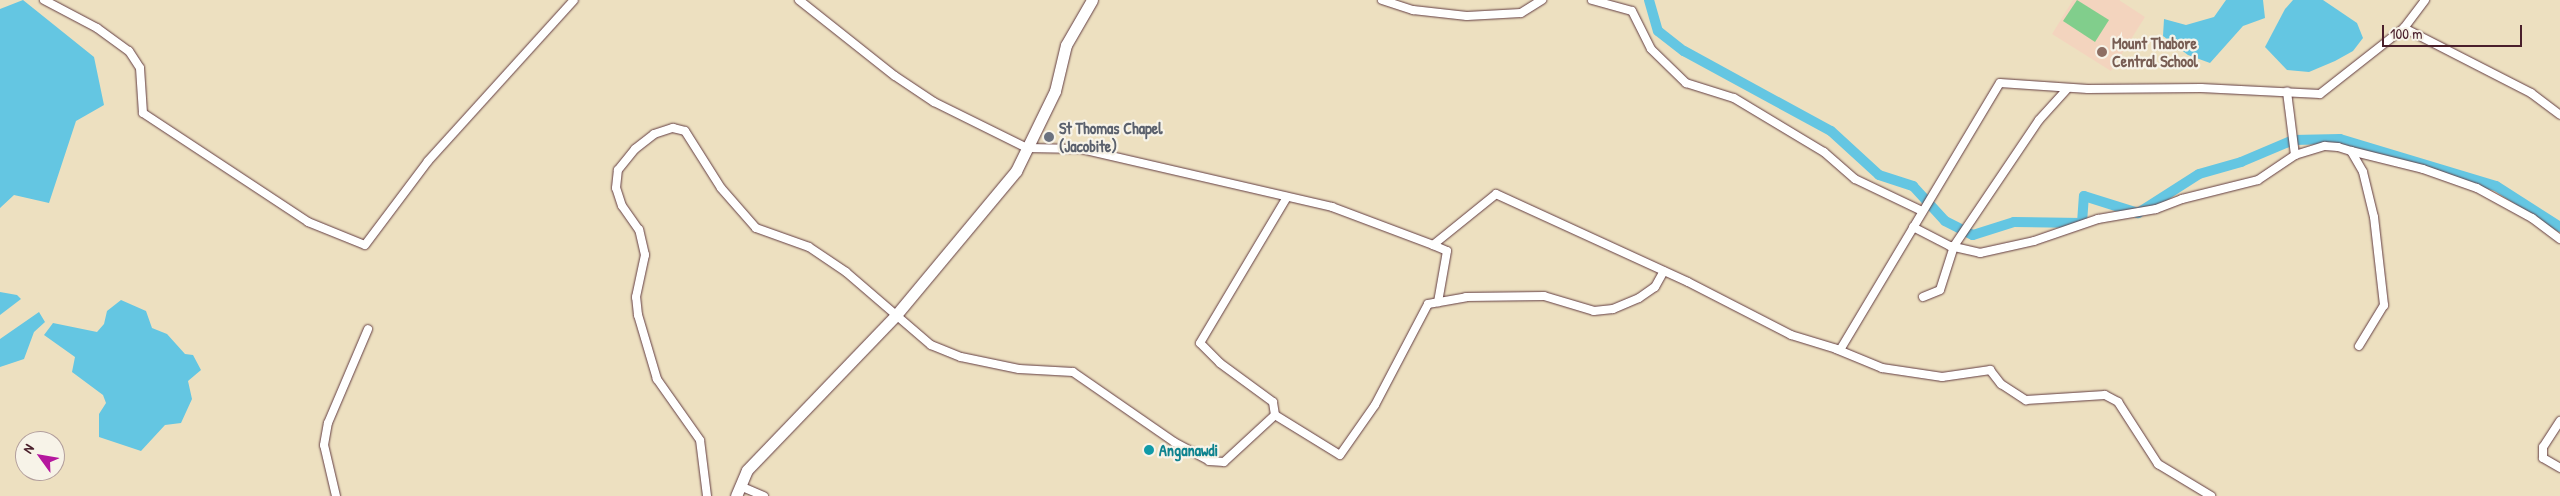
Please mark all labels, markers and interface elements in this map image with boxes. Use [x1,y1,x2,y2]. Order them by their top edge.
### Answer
scale bar [2385,15,2525,47]
text: 100 m [2390,23,2423,44]
place label: Mount Thabore Central School [2112,33,2198,71]
marker: Mount Thabore Central School [2096,46,2108,58]
place label: St Thomas Chapel (Jacobite) [1059,118,1162,156]
marker: St Thomas Chapel (Jacobite) [1043,131,1055,143]
north arrow [15,431,65,481]
text: N [18,440,38,457]
place label: Anganawdi [1159,440,1218,460]
marker: Anganawdi [1143,444,1155,456]

